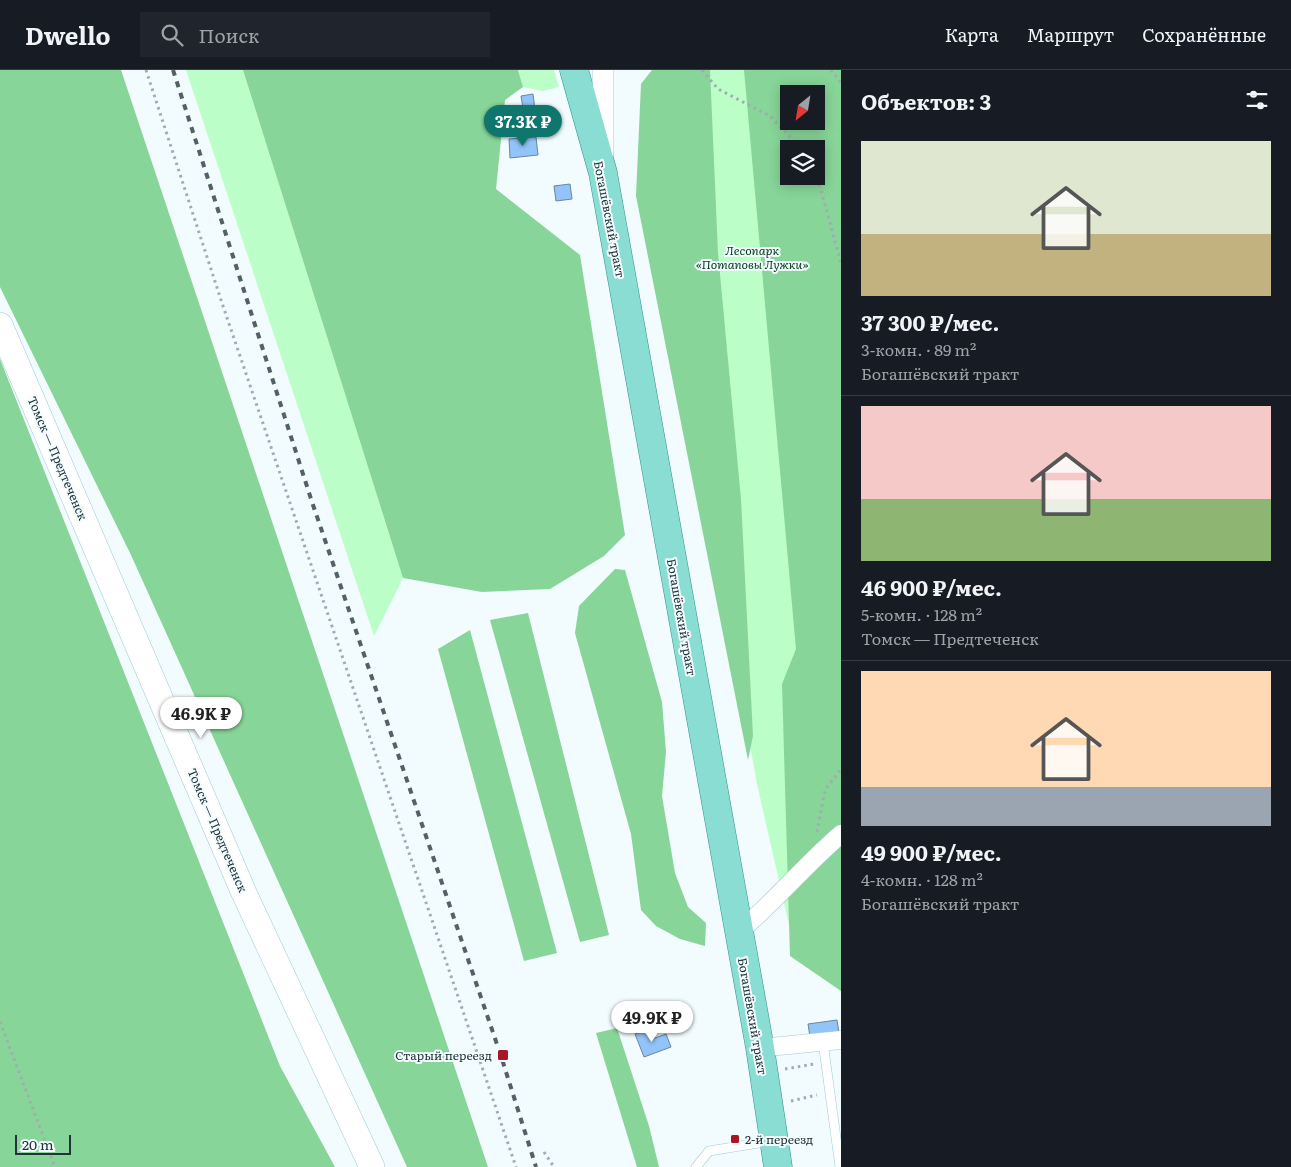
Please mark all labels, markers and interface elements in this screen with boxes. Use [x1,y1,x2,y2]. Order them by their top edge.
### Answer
search box [140,12,490,57]
text: Dwello [25,17,110,52]
icon: search [158,21,186,49]
text: Поиск [198,21,259,49]
text: Карта [945,21,999,48]
text: Маршрут [1027,21,1114,48]
text: Сохранённые [1142,21,1266,48]
north arrow [780,85,825,130]
map controls [780,85,825,185]
text: Объектов: 3 [861,85,991,116]
icon: filters [1243,86,1271,114]
pin: 37.3K ₽ [477,104,569,147]
text: 37.3K ₽ [495,109,551,133]
button: layers [780,140,825,185]
street label: Богашёвский тракт [590,159,630,279]
icon: home [1021,173,1111,263]
park label: Лесопарк «Потаповы Лужки» [696,241,808,273]
text: 37 300 ₽/мес. [861,306,999,337]
text: 3-комн. · 89 m² [861,337,976,361]
text: Богашёвский тракт [861,361,1019,385]
street label: Томск — Предтеченск [24,393,92,523]
icon: home [1021,439,1111,529]
street label: Богашёвский тракт [663,557,701,677]
text: 46 900 ₽/мес. [861,571,1002,602]
text: 5-комн. · 128 m² [861,602,982,626]
text: Томск — Предтеченск [861,626,1039,650]
pin: 46.9K ₽ [155,696,247,739]
text: 46.9K ₽ [171,701,231,725]
icon: home [1021,704,1111,794]
street label: Томск — Предтеченск [184,765,252,895]
text: 49 900 ₽/мес. [861,836,1002,867]
text: 4-комн. · 128 m² [861,867,983,891]
text: Богашёвский тракт [861,891,1019,915]
street label: Богашёвский тракт [734,956,772,1076]
pin: 49.9K ₽ [606,1000,698,1043]
text: 49.9K ₽ [622,1005,682,1029]
place label: Старый переезд [395,1046,492,1064]
marker: Старый переезд [496,1048,510,1062]
place label: 2-й переезд [745,1130,813,1148]
scale bar [15,1132,71,1155]
marker: 2-й переезд [729,1133,741,1145]
text: 20 m [22,1134,54,1154]

